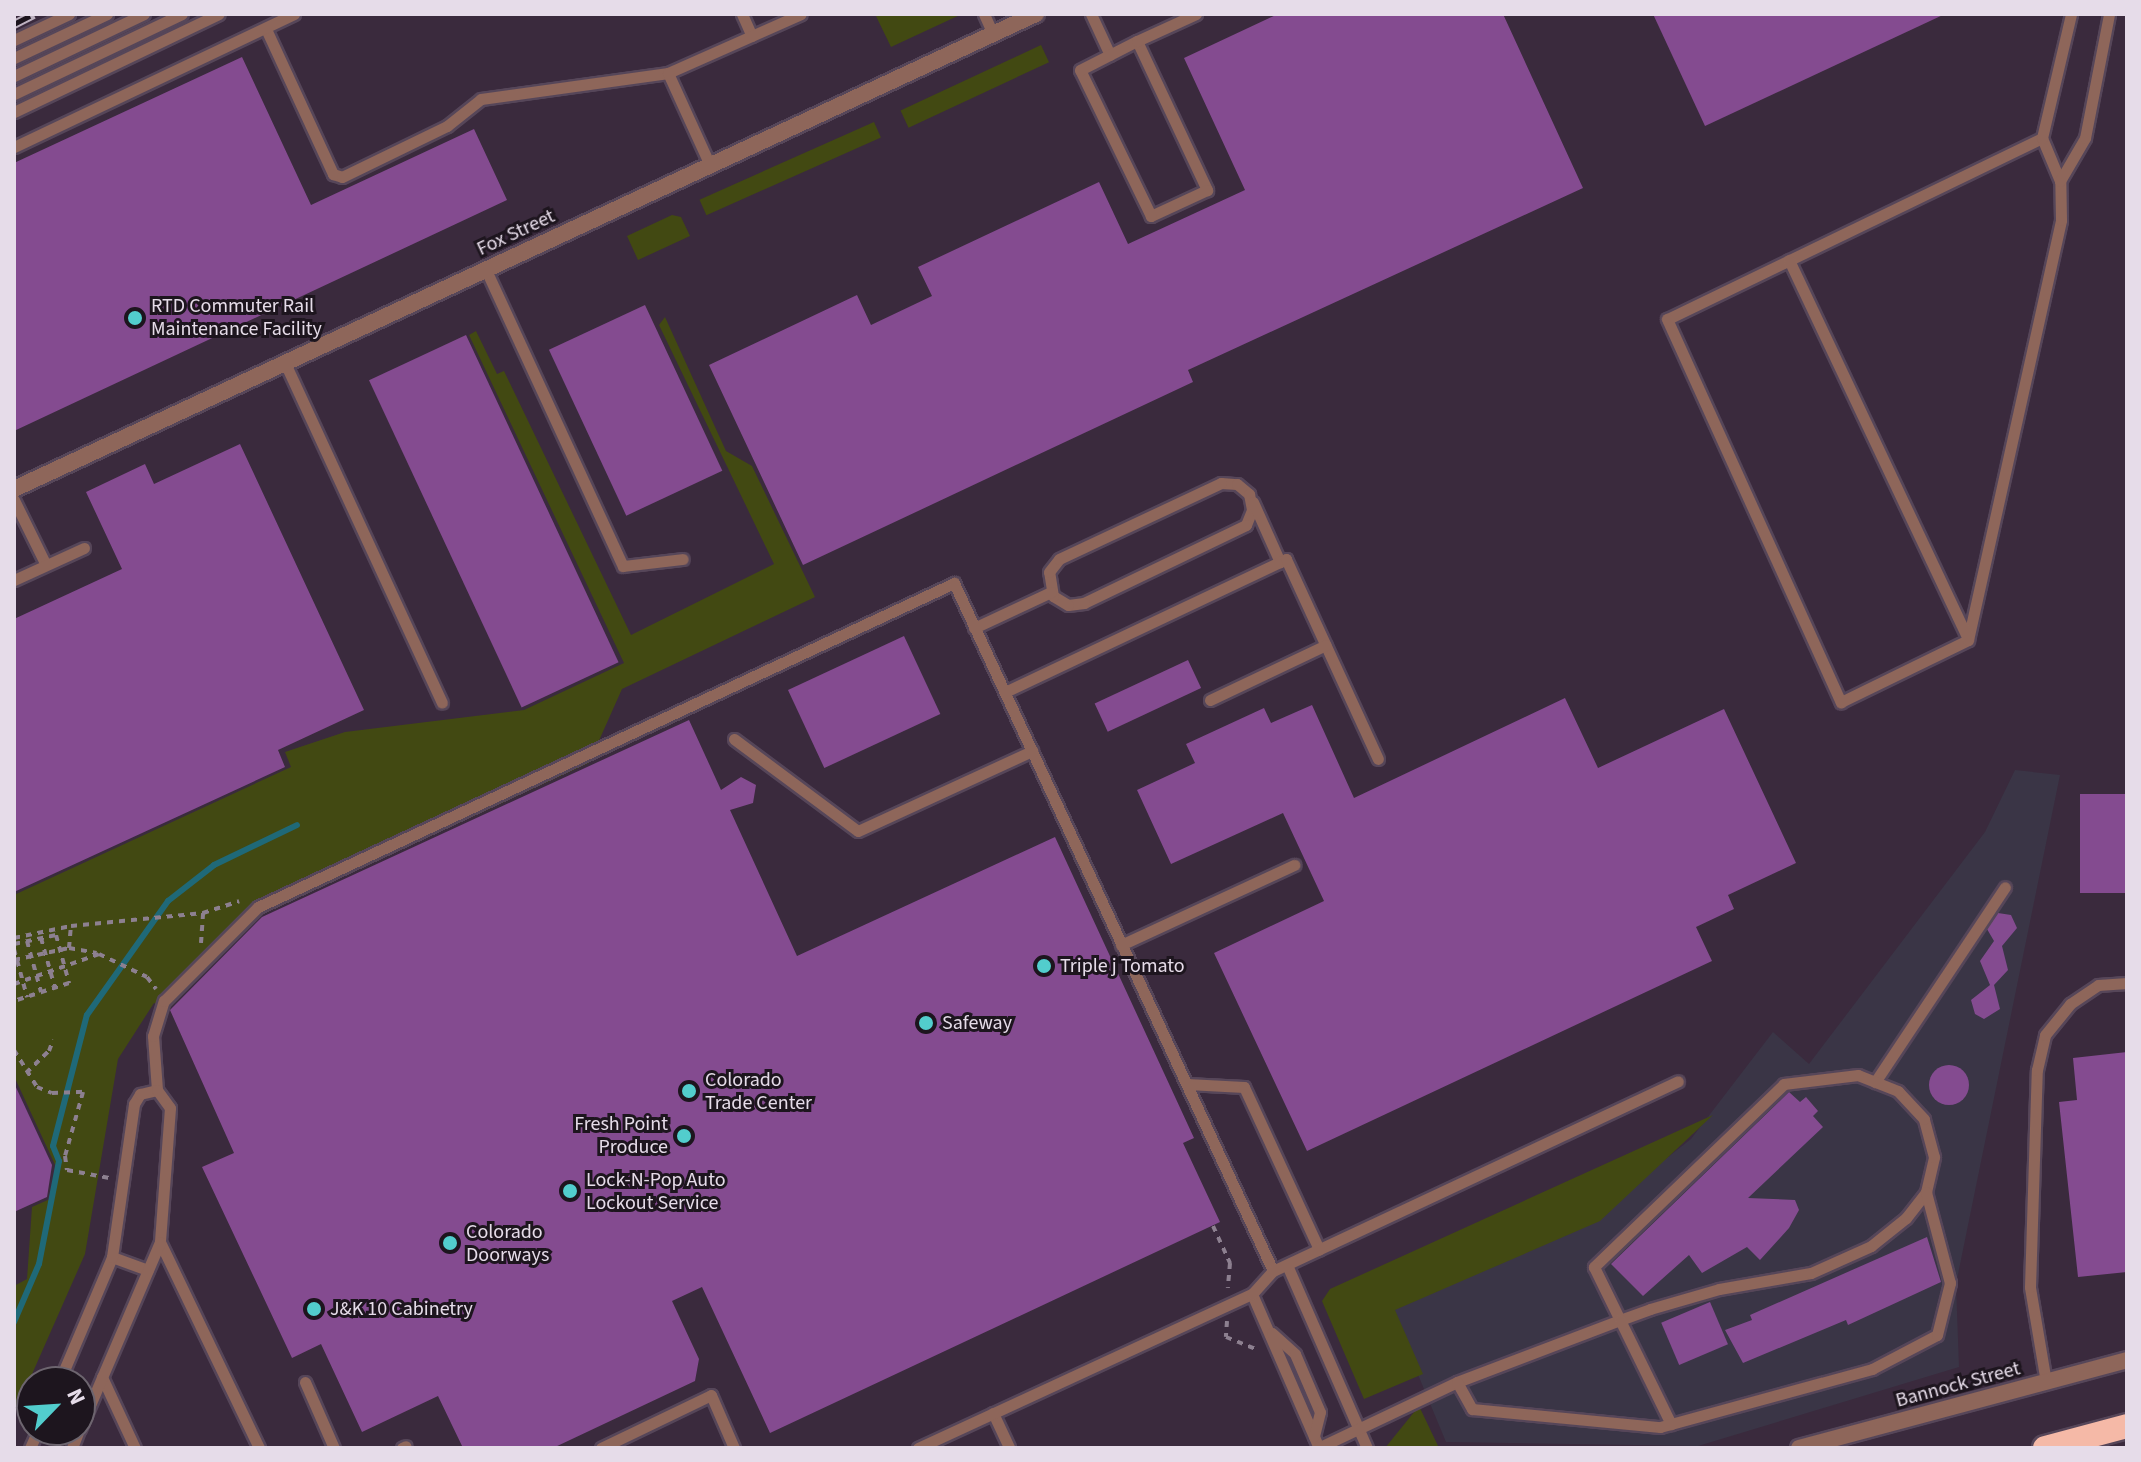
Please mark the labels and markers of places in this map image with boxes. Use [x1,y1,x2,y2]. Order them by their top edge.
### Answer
place label: RTD Commuter Rail Maintenance Facility [151,294,322,341]
marker: RTD Commuter Rail Maintenance Facility [126,309,144,327]
place label: Triple j Tomato [1060,954,1185,978]
marker: Triple j Tomato [1035,957,1053,975]
place label: Safeway [942,1011,1012,1035]
marker: Safeway [917,1014,935,1032]
place label: Colorado Trade Center [705,1068,812,1115]
marker: Colorado Trade Center [680,1082,698,1100]
place label: Fresh Point Produce [574,1112,668,1159]
marker: Fresh Point Produce [675,1127,693,1145]
place label: Lock-N-Pop Auto Lockout Service [586,1168,726,1215]
marker: Lock-N-Pop Auto Lockout Service [561,1182,579,1200]
place label: Colorado Doorways [466,1220,549,1267]
marker: Colorado Doorways [441,1234,459,1252]
place label: J&K 10 Cabinetry [330,1297,473,1321]
marker: J&K 10 Cabinetry [305,1300,323,1318]

